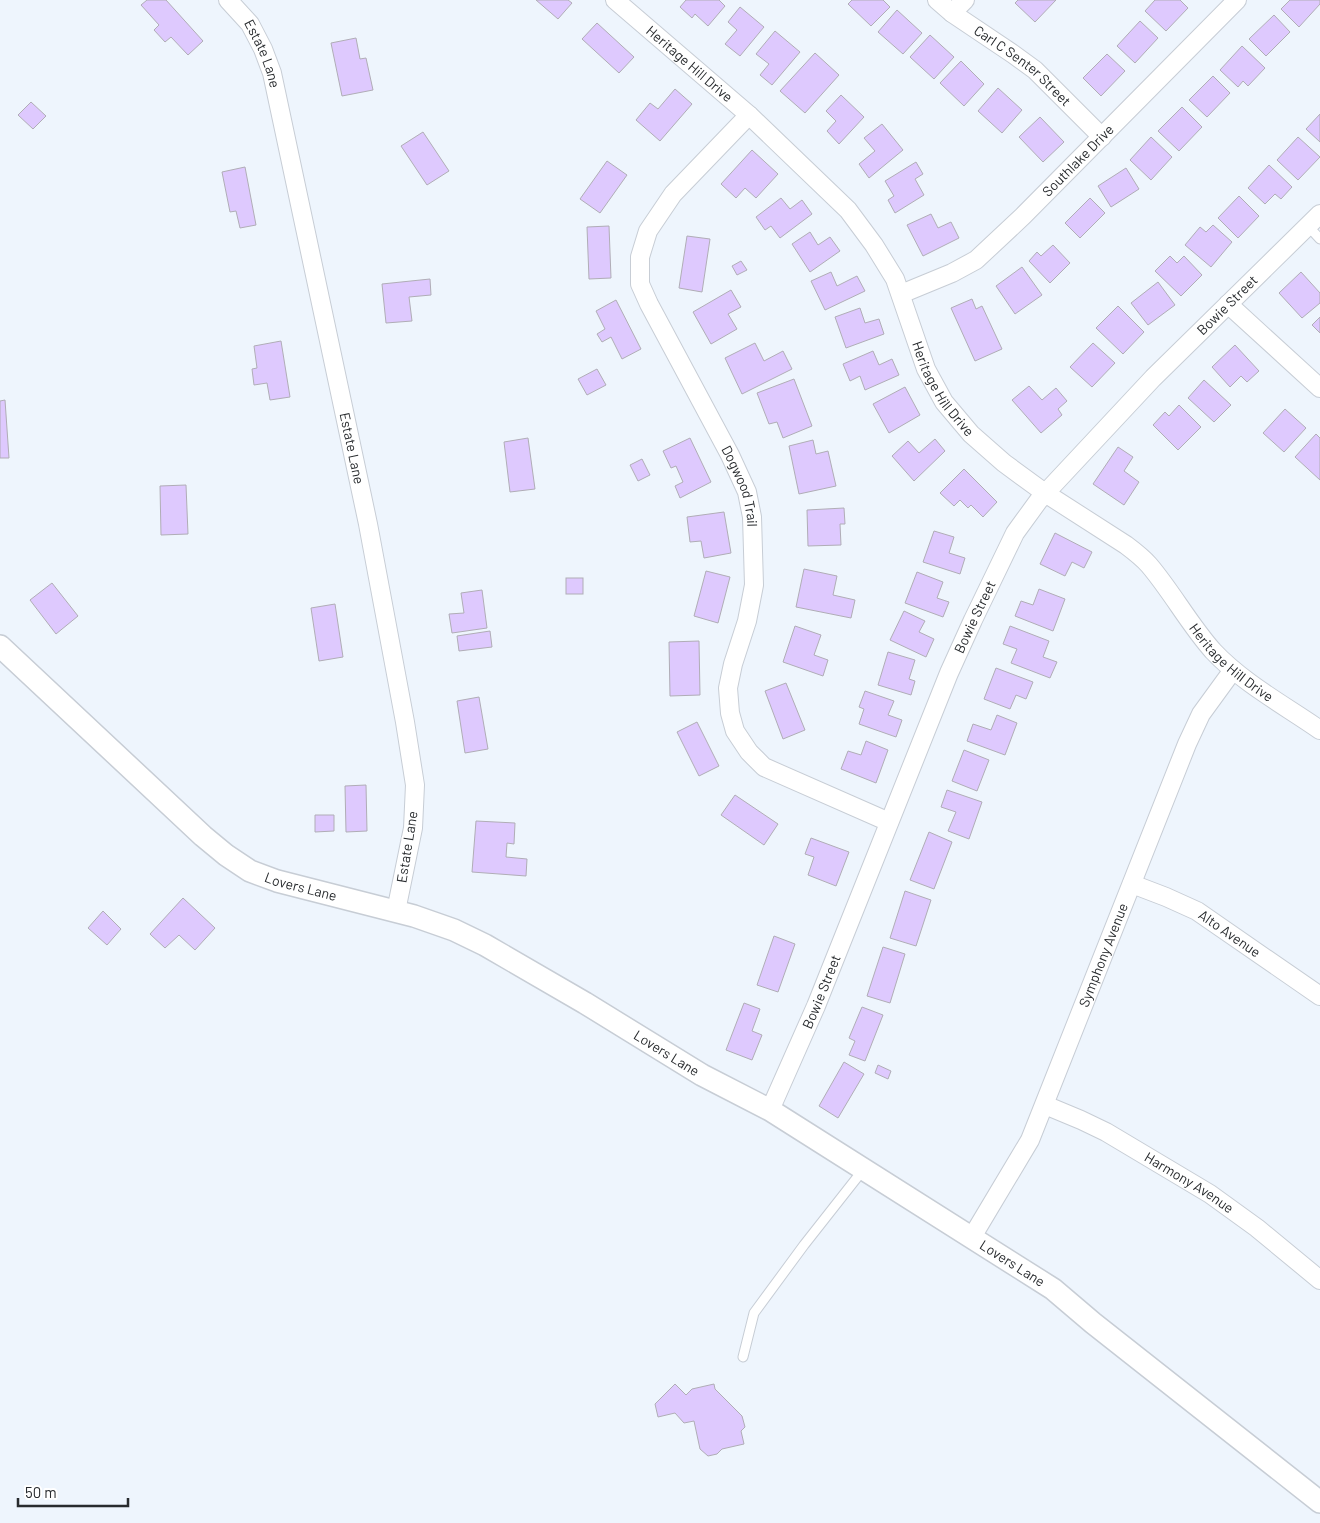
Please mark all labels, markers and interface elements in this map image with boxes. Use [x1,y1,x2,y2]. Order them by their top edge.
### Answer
street label: Estate Lane [241,16,284,89]
street label: Carl C Senter Street [971,21,1075,109]
street label: Heritage Hill Drive [643,22,736,105]
street label: Southlake Drive [1038,121,1117,200]
street label: Bowie Street [1193,271,1261,338]
street label: Heritage Hill Drive [909,339,978,439]
street label: Estate Lane [336,411,368,485]
street label: Dogwood Trail [718,442,761,527]
street label: Bowie Street [950,578,999,656]
street label: Heritage Hill Drive [1186,620,1277,705]
street label: Estate Lane [392,810,421,884]
street label: Lovers Lane [263,868,339,904]
street label: Symphony Avenue [1075,900,1131,1009]
street label: Alto Avenue [1196,906,1264,960]
street label: Bowie Street [798,952,844,1031]
street label: Lovers Lane [631,1026,703,1079]
street label: Harmony Avenue [1142,1148,1237,1216]
street label: Lovers Lane [977,1236,1048,1290]
scale bar [18,1476,128,1508]
text: 50 m [25,1483,57,1501]

